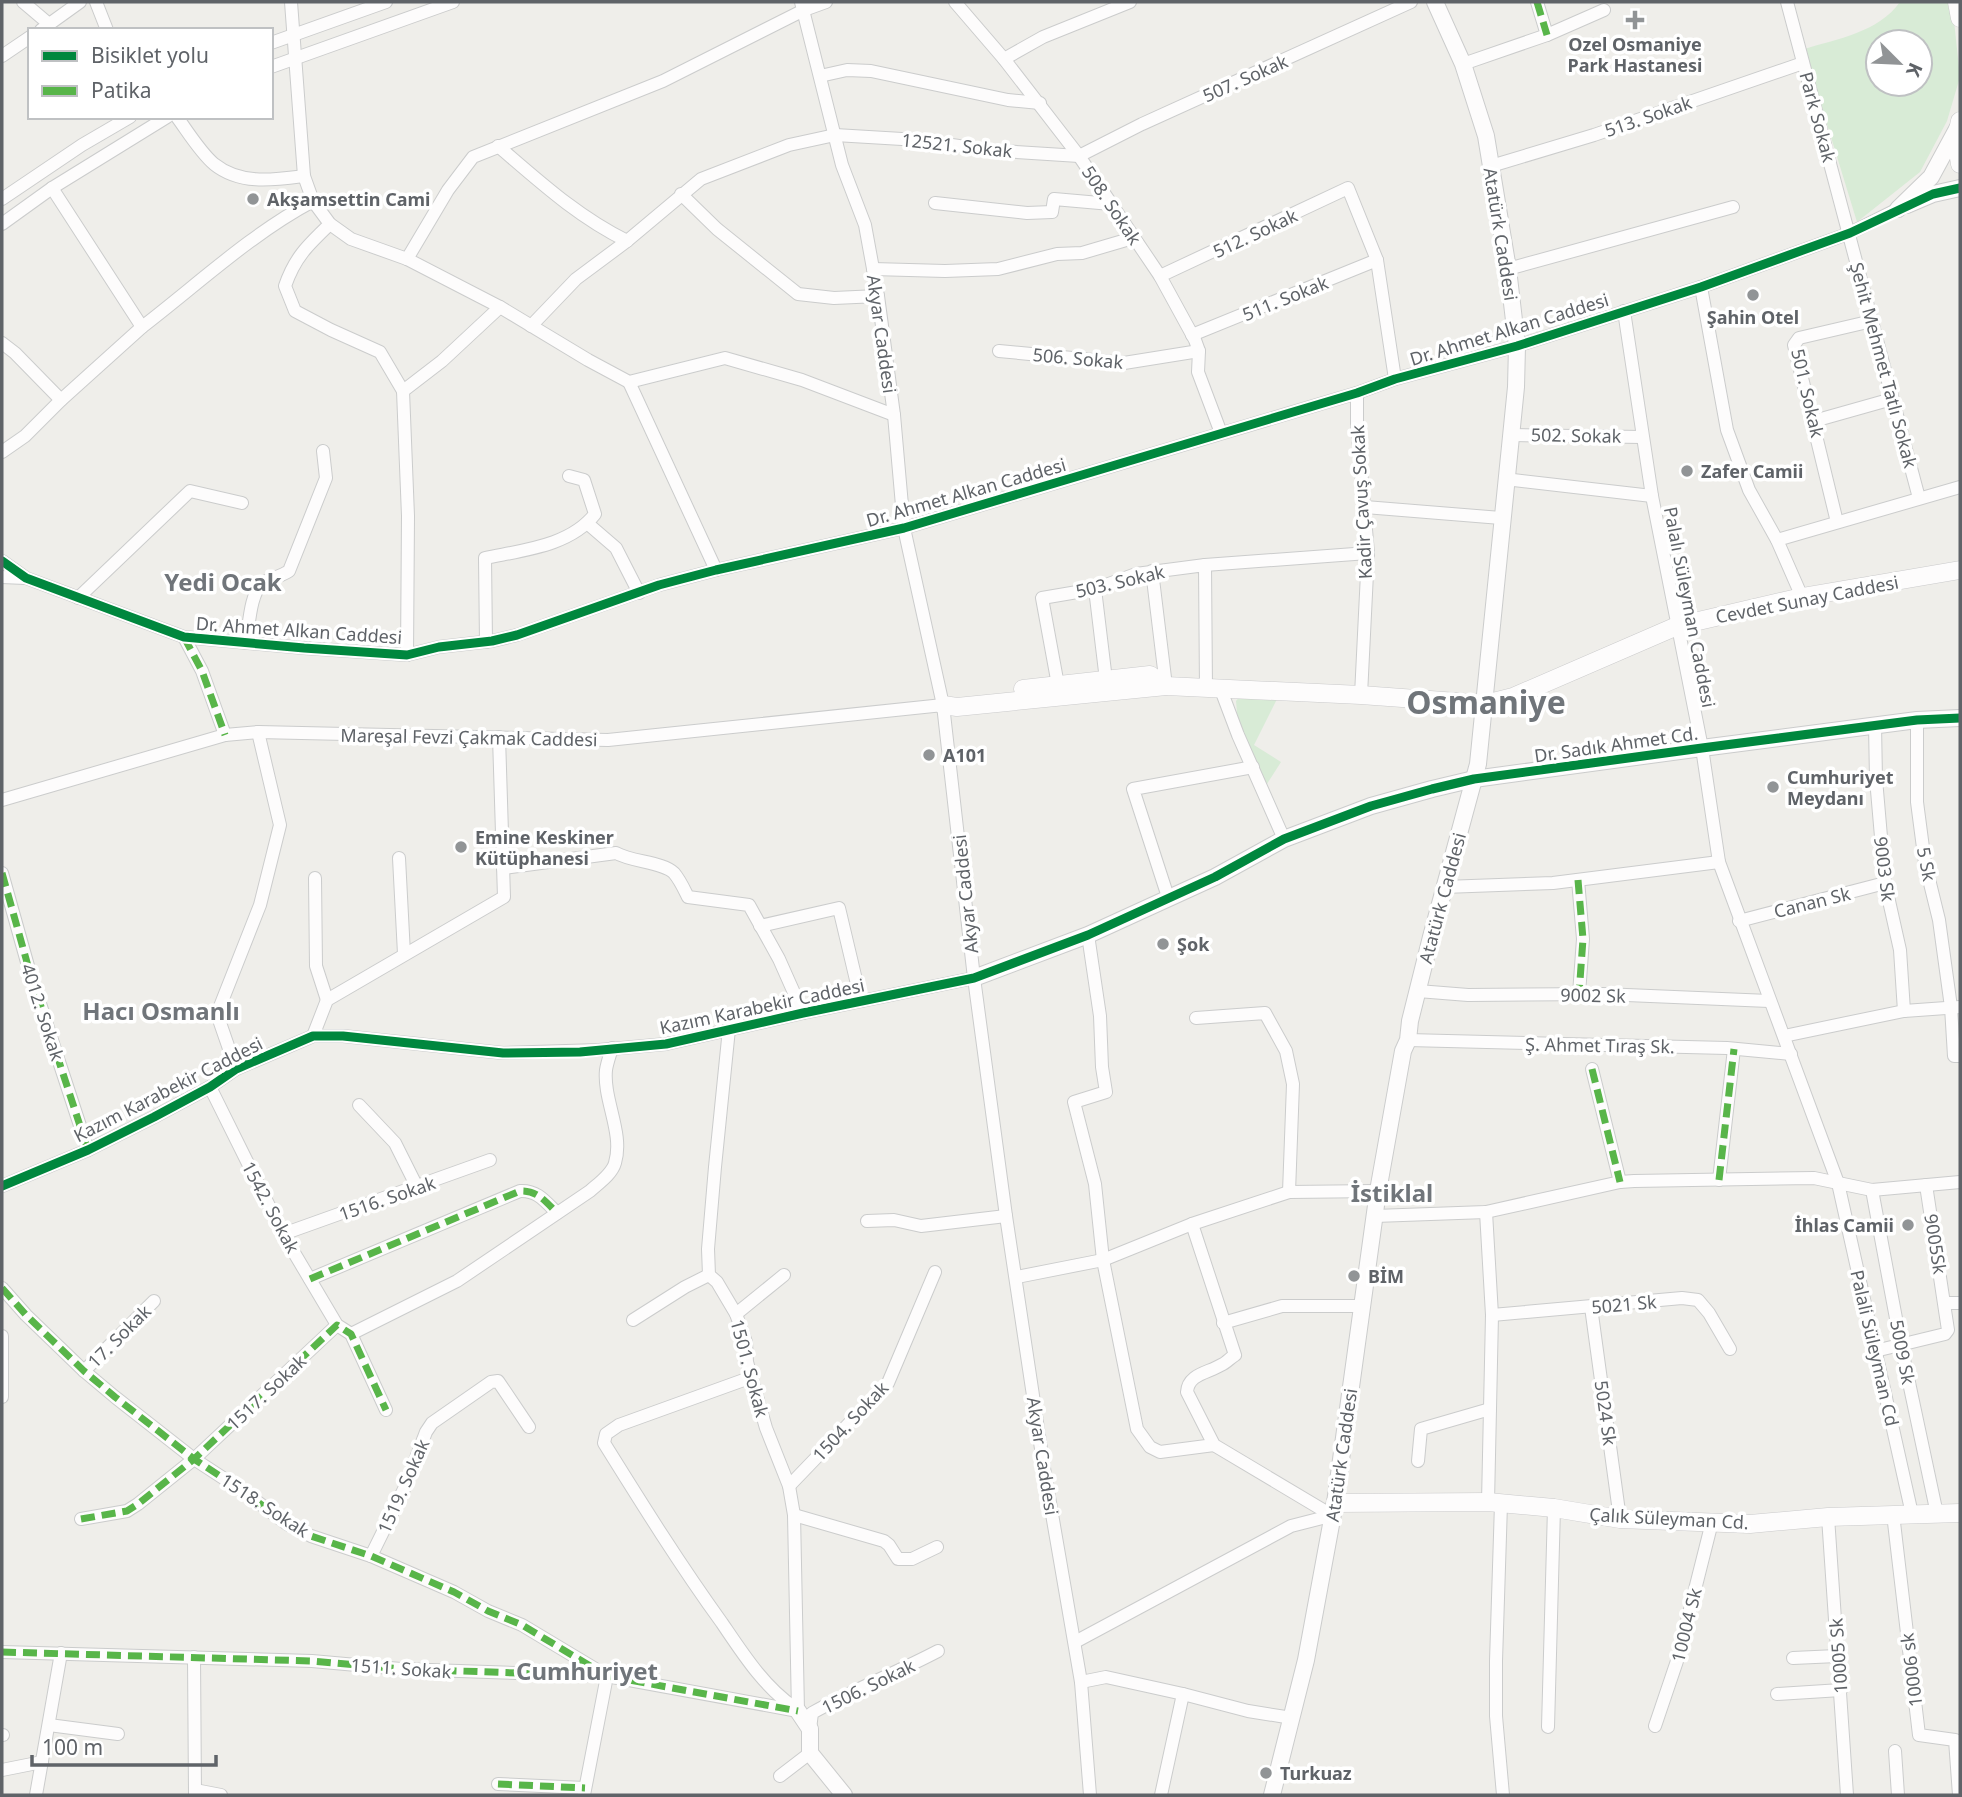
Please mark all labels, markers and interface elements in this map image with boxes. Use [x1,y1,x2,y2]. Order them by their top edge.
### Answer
marker: Ozel Osmaniye Park Hastanesi [1625,10,1645,30]
legend [28,28,273,119]
north arrow [1864,28,1934,98]
place label: Ozel Osmaniye Park Hastanesi [1568,32,1702,77]
text: Bisiklet yolu [91,41,209,69]
street label: 507. Sokak [1199,48,1292,107]
text: K [1900,59,1929,81]
street label: Park Sokak [1794,69,1842,165]
text: Patika [91,76,151,104]
street label: 513. Sokak [1601,90,1695,142]
street label: 12521. Sokak [901,127,1014,163]
street label: 508. Sokak [1077,161,1147,250]
street label: Atatürk Caddesi [1479,166,1523,302]
place label: Akşamsettin Cami [267,187,430,211]
marker: Akşamsettin Cami [245,191,261,207]
street label: 512. Sokak [1209,203,1301,263]
street label: Şehit Mehmet Tatlı Sokak [1845,260,1923,471]
street label: 511. Sokak [1239,270,1332,326]
street label: Akyar Caddesi [862,273,902,395]
street label: Dr. Ahmet Alkan Caddesi [1407,287,1611,371]
marker: Şahin Otel [1745,287,1761,303]
place label: Şahin Otel [1707,305,1799,329]
street label: 506. Sokak [1032,342,1124,374]
street label: 501. Sokak [1786,346,1830,440]
street label: 502. Sokak [1531,422,1622,448]
street label: Kadir Çavuş Sokak [1345,424,1377,580]
street label: Dr. Ahmet Alkan Caddesi [863,452,1069,532]
place label: Zafer Camii [1701,459,1803,483]
marker: Zafer Camii [1679,463,1695,479]
street label: Palalı Süleyman Caddesi [1659,505,1721,709]
street label: 503. Sokak [1073,559,1167,603]
district label: Yedi Ocak [164,565,282,598]
street label: Cevdet Sunay Caddesi [1713,569,1901,629]
street label: Dr. Ahmet Alkan Caddesi [195,611,403,649]
district label: Osmaniye [1406,680,1566,723]
street label: Dr. Sadık Ahmet Cd. [1533,721,1699,767]
street label: Mareşal Fevzi Çakmak Caddesi [340,723,598,751]
place label: A101 [943,743,986,767]
marker: A101 [921,747,937,763]
place label: Cumhuriyet Meydanı [1787,765,1894,810]
marker: Cumhuriyet Meydanı [1765,779,1781,795]
place label: Emine Keskiner Kütüphanesi [475,825,614,870]
street label: Atatürk Caddesi [1413,830,1471,966]
street label: Akyar Caddesi [947,833,983,955]
street label: 9003 Sk [1869,835,1901,903]
marker: Emine Keskiner Kütüphanesi [453,839,469,855]
street label: 5 Sk [1912,845,1942,884]
street label: Canan Sk [1771,881,1853,923]
place label: Şok [1177,932,1210,956]
marker: Şok [1155,936,1171,952]
street label: 4012. Sokak [16,960,70,1064]
street label: Kazım Karabekir Caddesi [657,973,867,1039]
street label: 9002 Sk [1560,982,1626,1008]
district label: Hacı Osmanlı [82,994,240,1027]
street label: Kazım Karabekir Caddesi [69,1031,267,1147]
street label: Ş. Ahmet Tıraş Sk. [1525,1032,1675,1058]
street label: 1542. Sokak [237,1157,305,1257]
street label: 1516. Sokak [335,1170,439,1226]
district label: İstiklal [1351,1176,1433,1209]
street label: 9005Sk [1919,1212,1953,1276]
place label: İhlas Camii [1795,1213,1894,1237]
marker: İhlas Camii [1900,1217,1916,1233]
place label: BİM [1368,1264,1404,1288]
marker: BİM [1346,1268,1362,1284]
street label: Palali Süleyman Cd [1845,1268,1905,1428]
street label: 5021 Sk [1590,1289,1658,1319]
street label: 17. Sokak [82,1299,156,1373]
street label: 1501. Sokak [725,1316,775,1420]
street label: 5009 Sk [1885,1318,1921,1387]
street label: 1517. Sokak [221,1349,311,1435]
street label: 1504. Sokak [807,1376,893,1466]
street label: 5024 Sk [1590,1379,1622,1447]
street label: Atatürk Caddesi [1320,1387,1362,1523]
street label: Akyar Caddesi [1022,1395,1064,1517]
street label: 1519. Sokak [372,1435,435,1537]
street label: 1518. Sokak [216,1467,314,1543]
street label: Çalık Süleyman Cd. [1589,1502,1749,1534]
street label: 10004 Sk [1665,1585,1707,1665]
street label: 10005 Sk [1823,1617,1853,1695]
street label: 10006 sk [1895,1631,1927,1708]
street label: 1511. Sokak [350,1653,452,1684]
street label: 1506. Sokak [817,1653,919,1719]
district label: Cumhuriyet [516,1654,658,1687]
scale bar [32,1724,215,1768]
text: 100 m [42,1733,103,1761]
place label: Turkuaz [1280,1761,1352,1785]
marker: Turkuaz [1258,1765,1274,1781]

